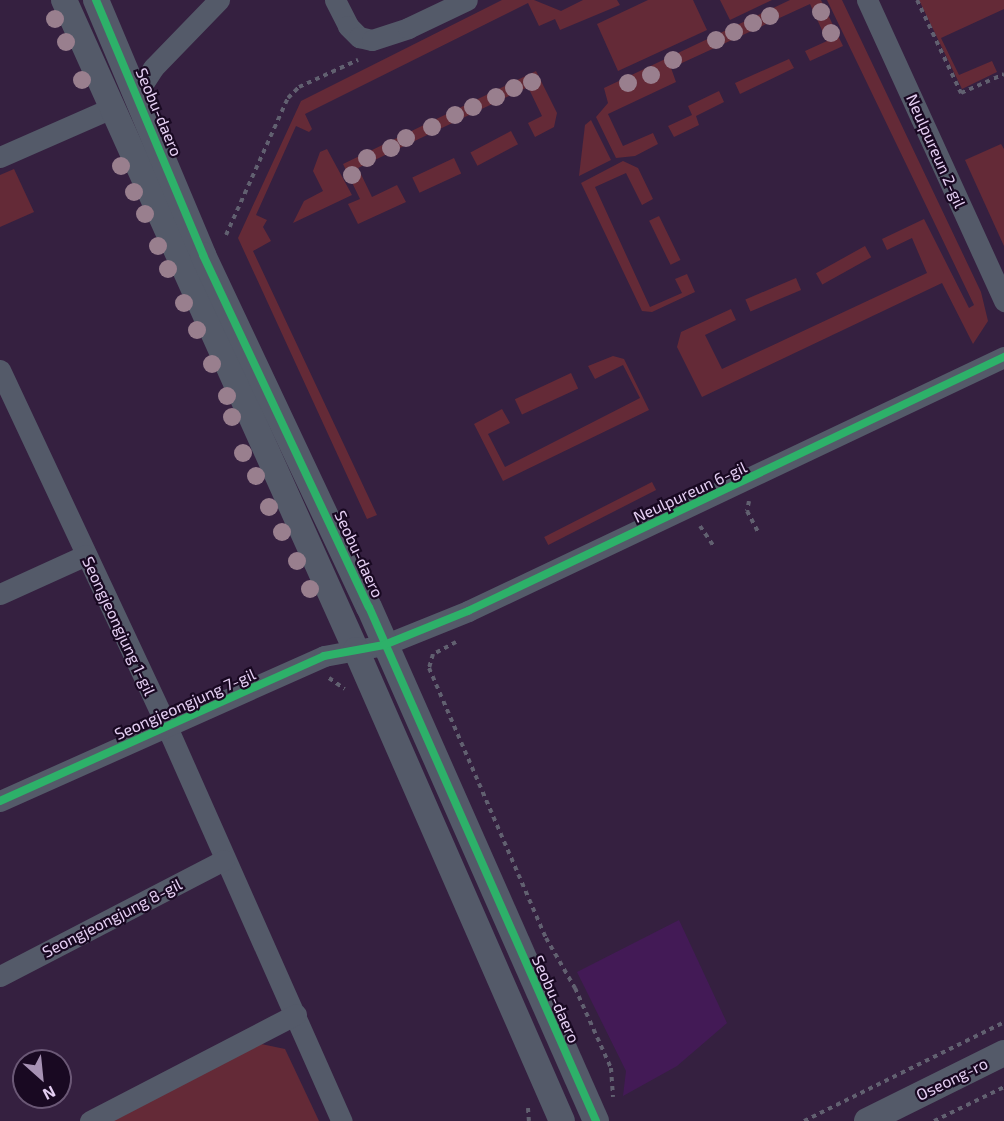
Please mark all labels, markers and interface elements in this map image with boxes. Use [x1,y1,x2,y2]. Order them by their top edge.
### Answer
street label: Seobu-daero [132,65,186,159]
street label: Neulpureun 2-gil [902,91,970,211]
street label: Neulpureun 6-gil [630,457,750,527]
street label: Seobu-daero [330,507,388,601]
street label: Seongjeongjung 1-gil [78,554,160,698]
street label: Seongjeongjung 7-gil [111,664,259,744]
street label: Seongjeongjung 8-gil [39,874,185,962]
street label: Seobu-daero [528,952,584,1046]
north arrow [12,1049,72,1109]
street label: Oseong-ro [913,1053,991,1105]
text: N [40,1083,59,1105]

